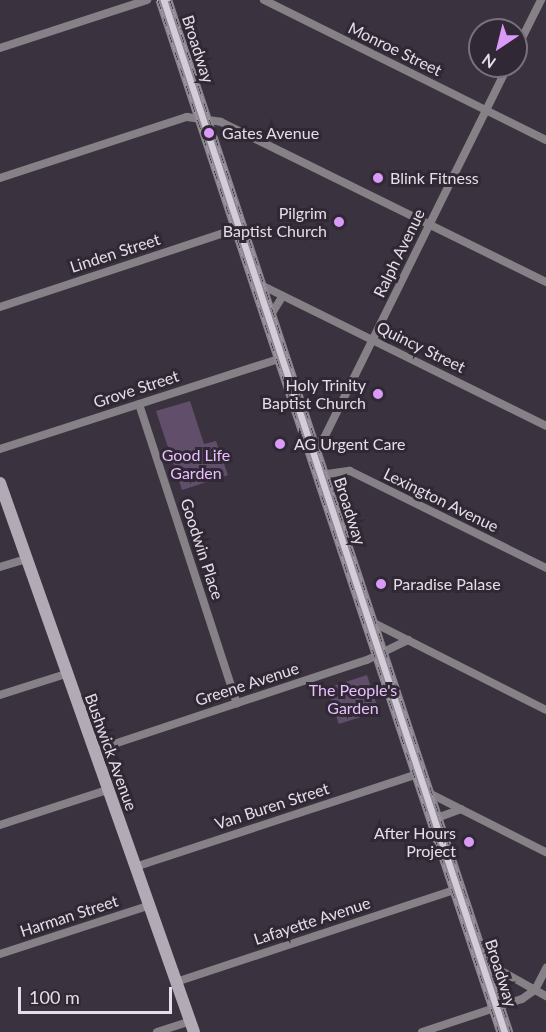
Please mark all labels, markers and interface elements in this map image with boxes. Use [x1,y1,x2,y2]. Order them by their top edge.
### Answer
street label: Broadway [178,13,218,85]
street label: Monroe Street [345,18,445,80]
north arrow [468,18,528,78]
text: N [478,50,499,73]
place label: Gates Avenue [222,123,320,143]
marker: Gates Avenue [200,124,218,142]
place label: Blink Fitness [390,168,479,188]
marker: Blink Fitness [371,171,385,185]
place label: Pilgrim Baptist Church [223,203,327,241]
street label: Ralph Avenue [369,205,429,301]
marker: Pilgrim Baptist Church [332,215,346,229]
street label: Linden Street [68,229,162,277]
street label: Quincy Street [373,317,469,377]
street label: Grove Street [91,366,181,412]
place label: Holy Trinity Baptist Church [262,375,366,413]
marker: Holy Trinity Baptist Church [371,387,385,401]
place label: AG Urgent Care [294,434,405,454]
marker: AG Urgent Care [271,435,289,453]
park label: Good Life Garden [162,445,230,483]
street label: Lexington Avenue [380,464,502,536]
street label: Broadway [330,475,370,547]
street label: Goodwin Place [177,496,227,602]
place label: Paradise Palase [393,574,501,594]
marker: Paradise Palase [374,577,388,591]
street label: Greene Avenue [192,658,302,710]
park label: The People's Garden [309,680,397,718]
street label: Bushwick Avenue [81,690,141,814]
street label: Van Buren Street [213,779,331,833]
place label: After Hours Project [374,823,456,861]
marker: After Hours Project [460,833,478,851]
street label: Harman Street [18,891,120,941]
street label: Lafayette Avenue [251,893,373,949]
street label: Broadway [481,937,521,1009]
scale bar [21,975,176,1013]
text: 100 m [29,986,80,1008]

